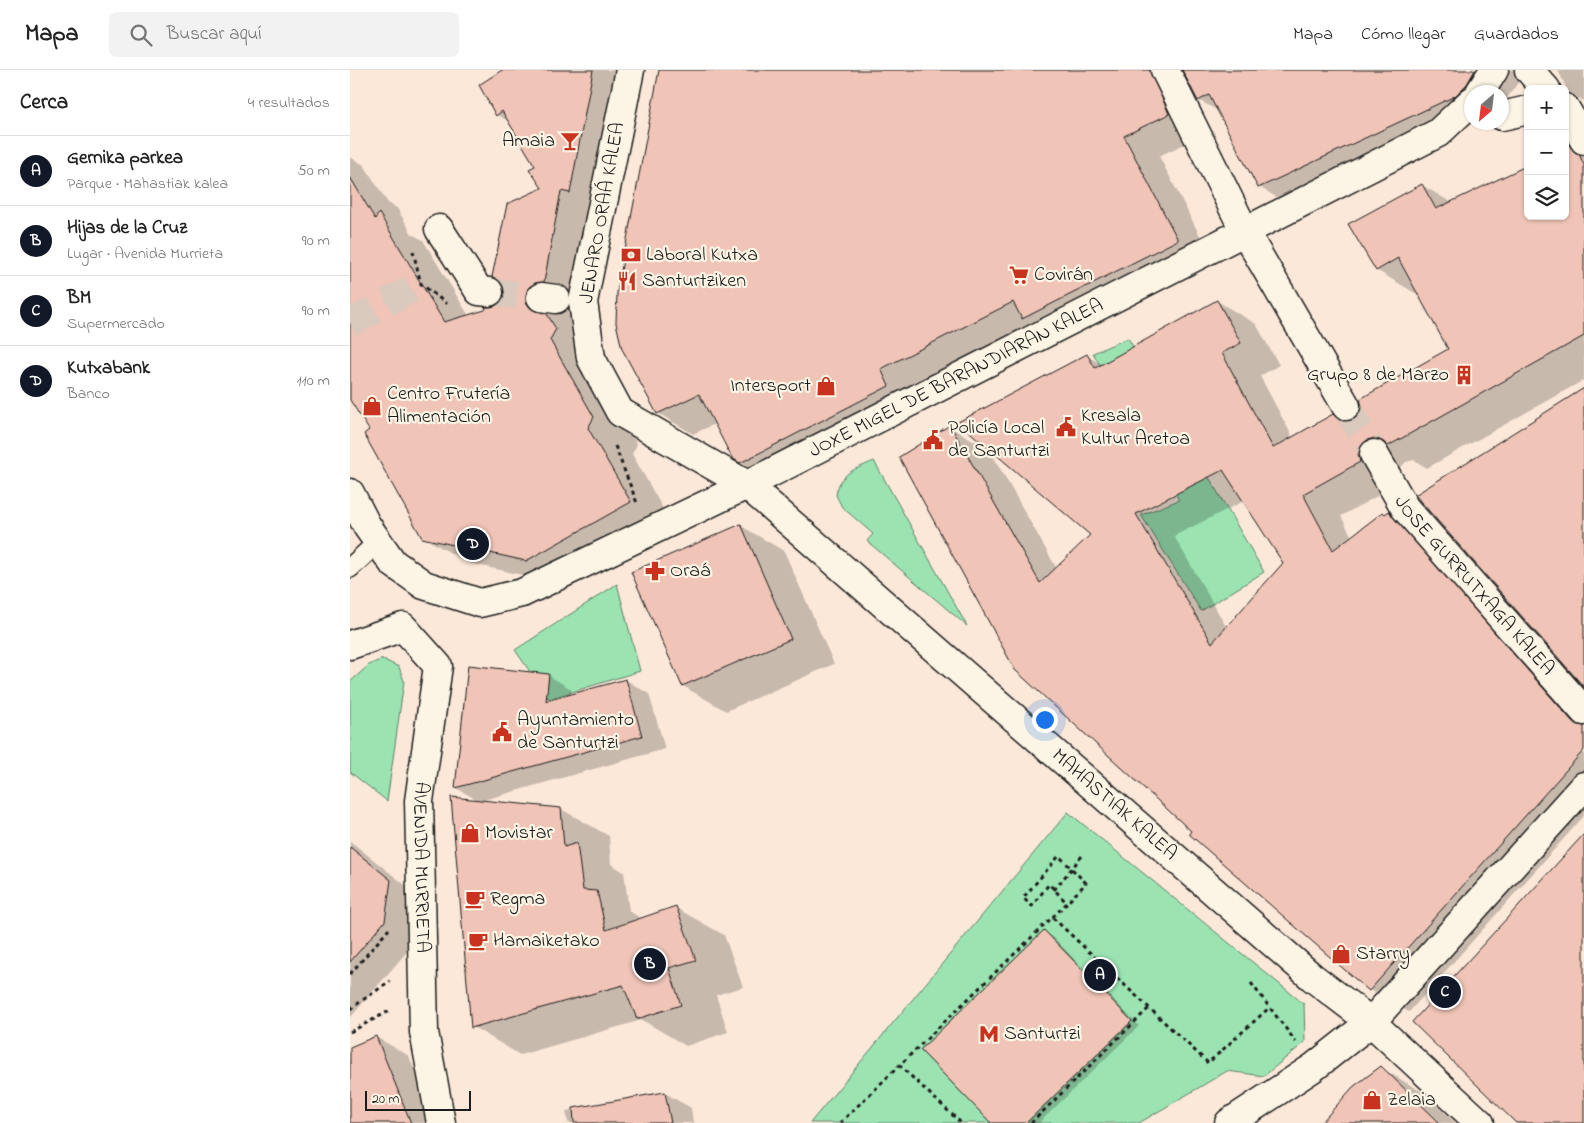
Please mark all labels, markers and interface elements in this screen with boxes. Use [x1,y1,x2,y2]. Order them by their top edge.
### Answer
search box [109,12,459,57]
text: Mapa [25,17,79,52]
icon: search [127,21,155,49]
text: Buscar aquí [167,21,262,48]
text: Mapa [1293,22,1333,48]
text: Cómo llegar [1361,22,1446,48]
text: Guardados [1474,22,1559,48]
north arrow [1464,85,1509,130]
map controls [1524,85,1569,220]
button: + [1524,85,1569,130]
text: Cerca [20,88,68,118]
text: 4 resultados [248,91,330,115]
street label: JENARO ORAÁ KALEA [573,120,633,306]
place label: Amaia [502,127,555,156]
bar icon: Amaia [559,130,581,152]
button: − [1524,130,1569,175]
text: Gernika parkea [67,145,183,172]
text: A [31,159,41,183]
text: 50 m [298,159,330,183]
text: Parque · Mahastiak kalea [67,172,228,196]
button: layers [1524,175,1569,220]
text: Hijas de la Cruz [67,215,187,242]
text: B [31,229,41,253]
text: 90 m [302,229,330,253]
place label: Laboral Kutxa [646,241,758,270]
text: Lugar · Avenida Murrieta [67,242,223,266]
bank icon: Laboral Kutxa [620,244,642,266]
place label: Covirán [1034,261,1093,290]
supermarket icon: Covirán [1008,264,1030,286]
place label: Santurtziken [642,267,746,296]
restaurant icon: Santurtziken [616,270,638,292]
text: BM [67,285,91,312]
street label: JOXE MIGEL DE BARANDIARAN KALEA [804,291,1108,465]
text: C [32,299,40,323]
text: 90 m [302,299,330,323]
text: Supermercado [67,312,165,336]
text: Kutxabank [67,355,150,382]
place label: Grupo 8 de Marzo [1307,361,1449,390]
building icon: Grupo 8 de Marzo [1453,364,1475,386]
text: D [30,369,42,393]
text: 110 m [296,369,330,393]
place label: Intersport [730,372,811,401]
shop icon: Intersport [815,375,837,397]
place label: Centro Frutería Alimentación [387,380,510,432]
text: Banco [67,382,110,406]
shop icon: Centro Frutería Alimentación [361,395,383,417]
place label: Kresala Kultur Aretoa [1081,402,1190,454]
place label: Policía Local de Santurtzi [948,414,1050,466]
public building icon: Kresala Kultur Aretoa [1055,416,1077,438]
public building icon: Policía Local de Santurtzi [922,429,944,451]
street label: JOSE GURRUTXAGA KALEA [1386,490,1561,682]
pin: D [457,525,489,563]
place label: Oraá [670,557,710,586]
pharmacy icon: Oraá [644,560,666,582]
place label: Ayuntamiento de Santurtzi [517,706,634,758]
your location [1032,707,1058,733]
public building icon: Ayuntamiento de Santurtzi [491,721,513,743]
street label: MAHASTIAK KALEA [1045,742,1184,868]
street label: AVENIDA MURRIETA [404,780,437,953]
place label: Movistar [485,819,554,848]
shop icon: Movistar [459,822,481,844]
place label: Regma [490,885,545,915]
cafe icon: Regma [464,888,486,910]
place label: Hamaiketako [493,927,600,956]
cafe icon: Hamaiketako [467,930,489,952]
place label: Starry [1356,940,1410,969]
shop icon: Starry [1330,943,1352,965]
pin: B [634,945,666,983]
pin: A [1084,956,1116,994]
pin: C [1429,973,1461,1011]
place label: Santurtzi [1004,1020,1081,1049]
metro station icon: Santurtzi [978,1023,1000,1045]
place label: Zelaia [1387,1086,1436,1115]
scale bar [365,1088,471,1111]
text: 20 m [372,1089,399,1110]
shop icon: Zelaia [1361,1089,1383,1111]

